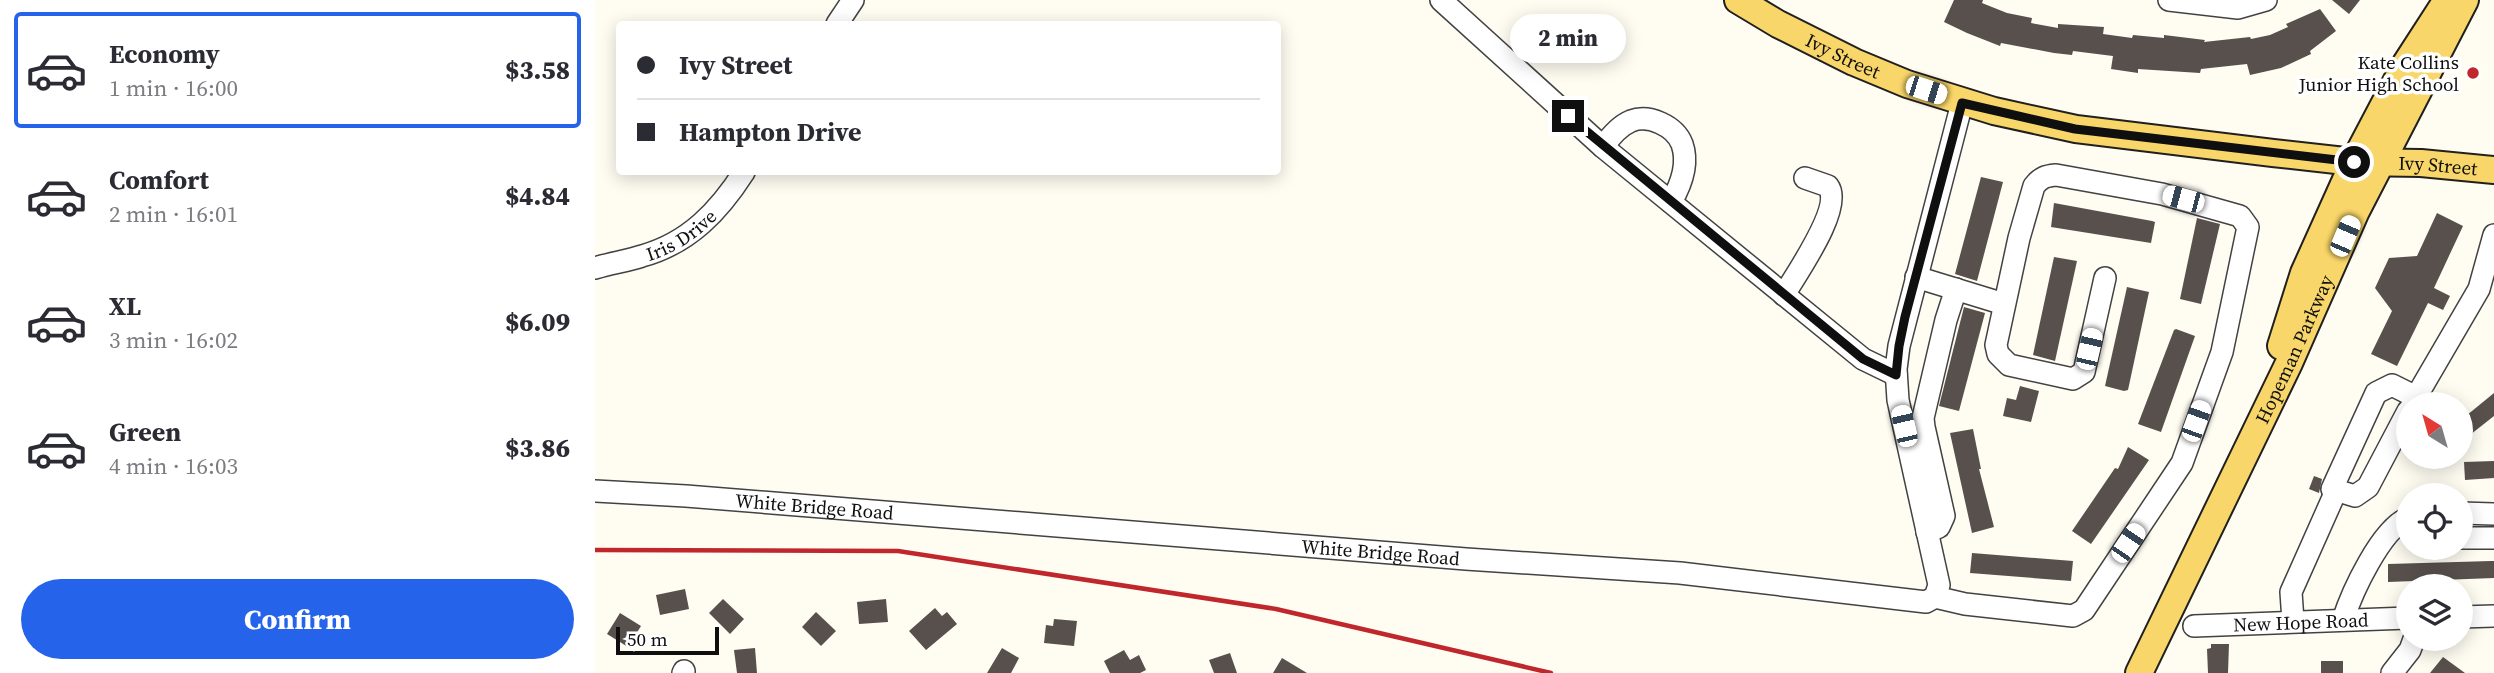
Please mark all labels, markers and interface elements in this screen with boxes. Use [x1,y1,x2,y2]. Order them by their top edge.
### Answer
callout: 2 min [1510,15,1626,64]
text: 2 min [1538,22,1598,54]
street label: Ivy Street [1801,27,1885,85]
text: Economy [109,36,220,72]
icon: car [25,39,88,102]
text: Ivy Street [679,47,792,83]
place label: Kate Collins Junior High School [2298,49,2459,97]
text: $3.58 [505,52,570,88]
marker: Kate Collins Junior High School [2465,65,2481,81]
text: 1 min · 16:00 [109,72,238,104]
car [1903,74,1950,106]
route end [1552,100,1584,132]
text: Hampton Drive [679,114,862,150]
route start [2338,146,2370,178]
street label: Ivy Street [2398,150,2479,181]
text: Comfort [109,162,209,198]
icon: car [25,165,88,228]
text: $4.84 [505,178,570,214]
car [2160,183,2207,215]
text: 2 min · 16:01 [109,198,238,230]
street label: Iris Drive [643,203,722,267]
car [2328,213,2363,259]
street label: Hopeman Parkway [2249,271,2339,428]
text: XL [109,288,141,324]
icon: car [25,291,88,354]
text: $6.09 [505,304,570,340]
text: 3 min · 16:02 [109,324,238,356]
car [2075,326,2104,372]
north arrow [2396,392,2473,469]
map controls [2396,392,2473,651]
car [2179,398,2214,444]
car [1890,403,1919,449]
text: Green [109,414,181,450]
icon: car [25,417,88,480]
text: $3.86 [505,430,570,466]
text: 4 min · 16:03 [109,450,238,482]
button: locate [2396,483,2473,560]
street label: White Bridge Road [734,487,895,526]
car [2108,520,2149,566]
street label: White Bridge Road [1300,533,1461,571]
button: layers [2396,574,2473,651]
button: Confirm [21,579,574,659]
street label: New Hope Road [2233,606,2369,638]
scale bar [616,624,719,656]
text: 50 m [627,626,668,652]

